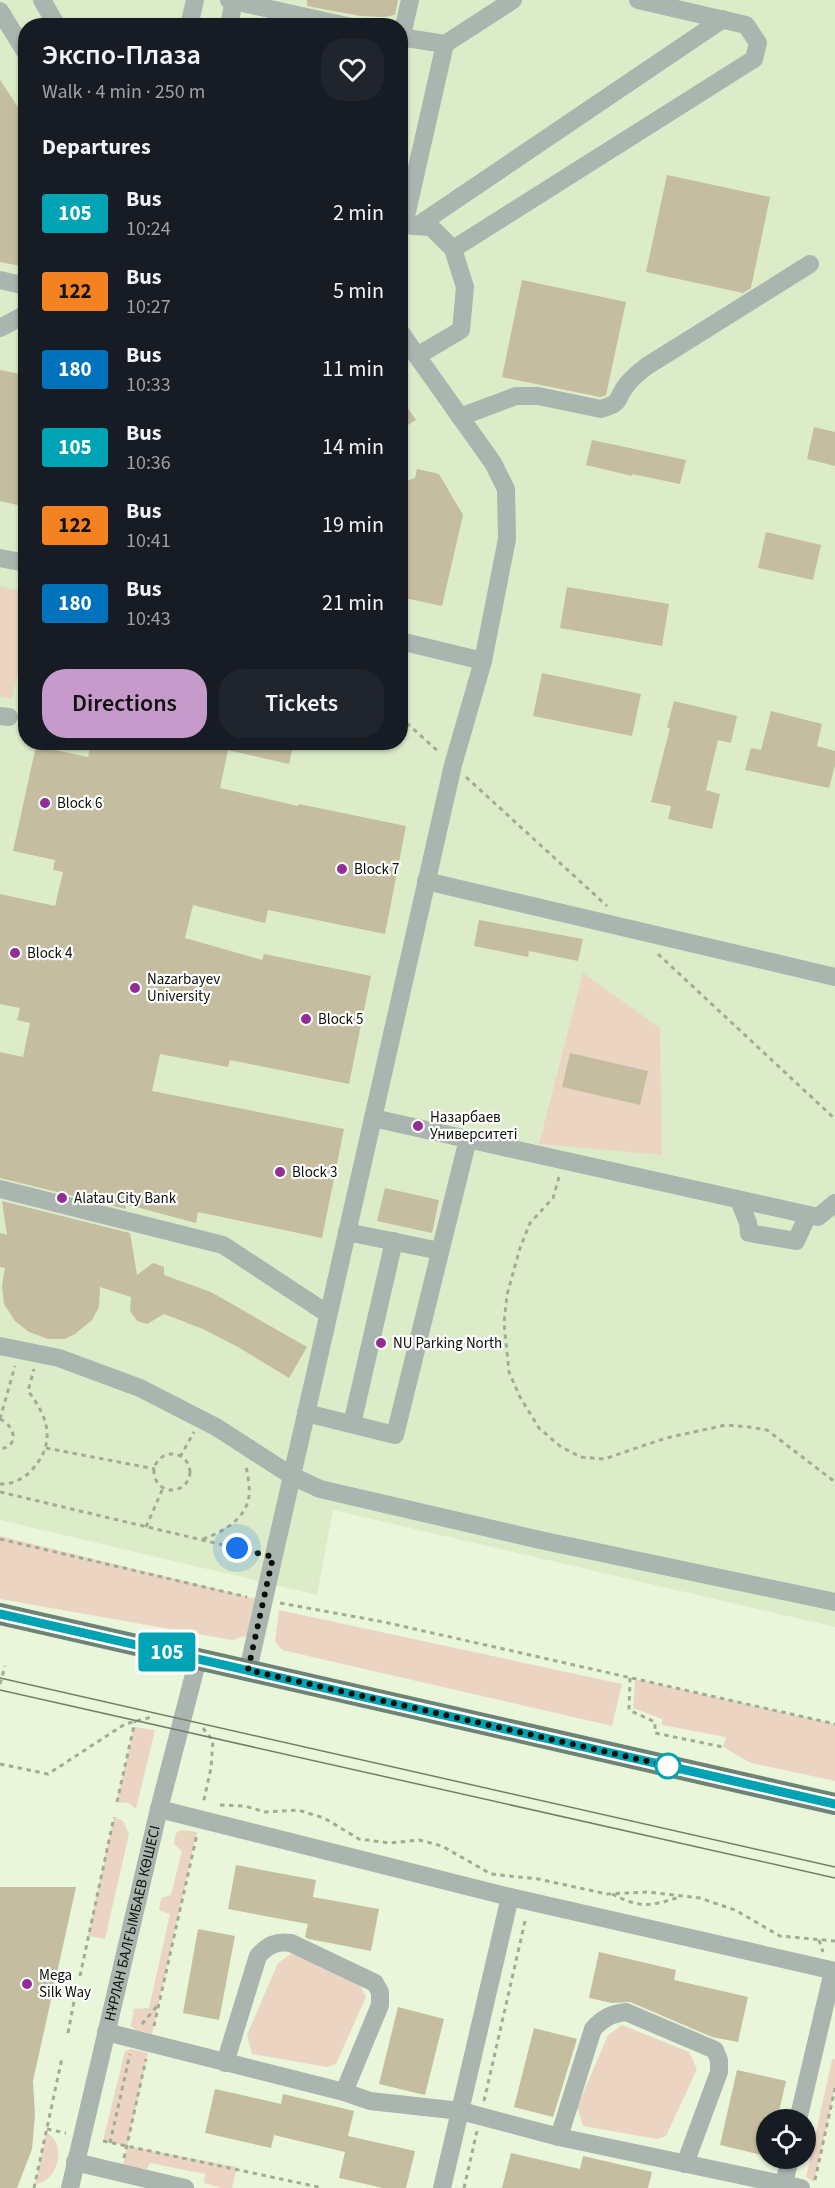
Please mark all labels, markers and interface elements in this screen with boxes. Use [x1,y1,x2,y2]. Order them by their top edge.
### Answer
text: Экспо-Плаза [42,35,201,75]
button: heart [321,38,384,101]
text: Walk · 4 min · 250 m [42,78,205,106]
text: Departures [42,131,151,163]
text: Bus [126,183,162,215]
text: 2 min [333,197,384,229]
text: 105 [58,198,92,228]
text: 10:24 [126,215,171,243]
text: Bus [126,261,162,293]
text: 5 min [333,275,384,307]
text: 122 [58,276,92,306]
text: 10:27 [126,293,171,321]
text: Bus [126,339,162,371]
text: 11 min [322,353,384,385]
text: 180 [58,354,92,384]
text: 10:33 [126,371,171,399]
text: Bus [126,417,162,449]
text: 14 min [322,431,384,463]
text: 105 [58,432,92,462]
text: 10:36 [126,449,171,477]
text: Bus [126,495,162,527]
text: 19 min [322,509,384,541]
text: 122 [58,510,92,540]
text: 10:41 [126,527,171,555]
text: Bus [126,573,162,605]
text: 21 min [322,587,384,619]
text: 180 [58,588,92,618]
text: 10:43 [126,605,171,633]
button: Directions [42,669,207,738]
button: Tickets [219,669,384,738]
place label: Block 6 [57,793,103,814]
marker: Block 6 [38,796,52,810]
place label: Block 7 [354,859,400,880]
marker: Block 7 [335,862,349,876]
place label: Block 4 [27,943,73,964]
marker: Block 4 [8,946,22,960]
place label: Nazarbayev University [147,969,220,1007]
marker: Nazarbayev University [128,981,142,995]
place label: Block 5 [318,1009,364,1030]
marker: Block 5 [299,1012,313,1026]
place label: Назарбаев Университеті [430,1107,517,1145]
marker: Назарбаев Университеті [411,1119,425,1133]
place label: Block 3 [292,1162,338,1183]
marker: Block 3 [273,1165,287,1179]
place label: Alatau City Bank [74,1188,177,1209]
marker: Alatau City Bank [55,1191,69,1205]
place label: NU Parking North [393,1333,502,1354]
marker: NU Parking North [374,1336,388,1350]
your location [222,1533,252,1563]
line badge: 105 [132,1632,201,1672]
text: 105 [150,1637,184,1667]
unlabelled marker [655,1753,681,1779]
street label: НҰРЛАН БАЛҒЫМБАЕВ КӨШЕСІ [99,1823,165,2023]
place label: Mega Silk Way [39,1965,91,2003]
marker: Mega Silk Way [20,1977,34,1991]
map controls [756,2109,816,2169]
button: locate [756,2109,816,2169]

